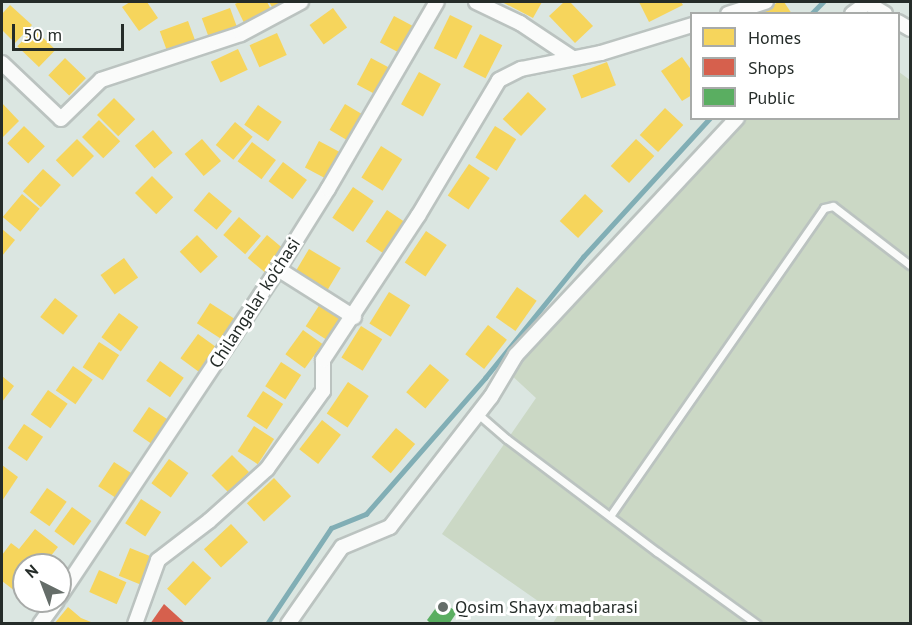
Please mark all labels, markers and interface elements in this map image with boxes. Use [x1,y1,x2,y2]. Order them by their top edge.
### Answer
scale bar [15,12,128,50]
legend [690,12,900,120]
text: 50 m [23,23,62,46]
text: Homes [748,26,801,49]
text: Shops [748,56,794,79]
text: Public [748,86,795,109]
street label: Chilangalar ko'chasi [205,234,305,372]
north arrow [12,553,72,613]
text: N [21,560,42,582]
place label: Qosim Shayx maqbarasi [455,596,639,618]
marker: Qosim Shayx maqbarasi [436,600,450,614]

